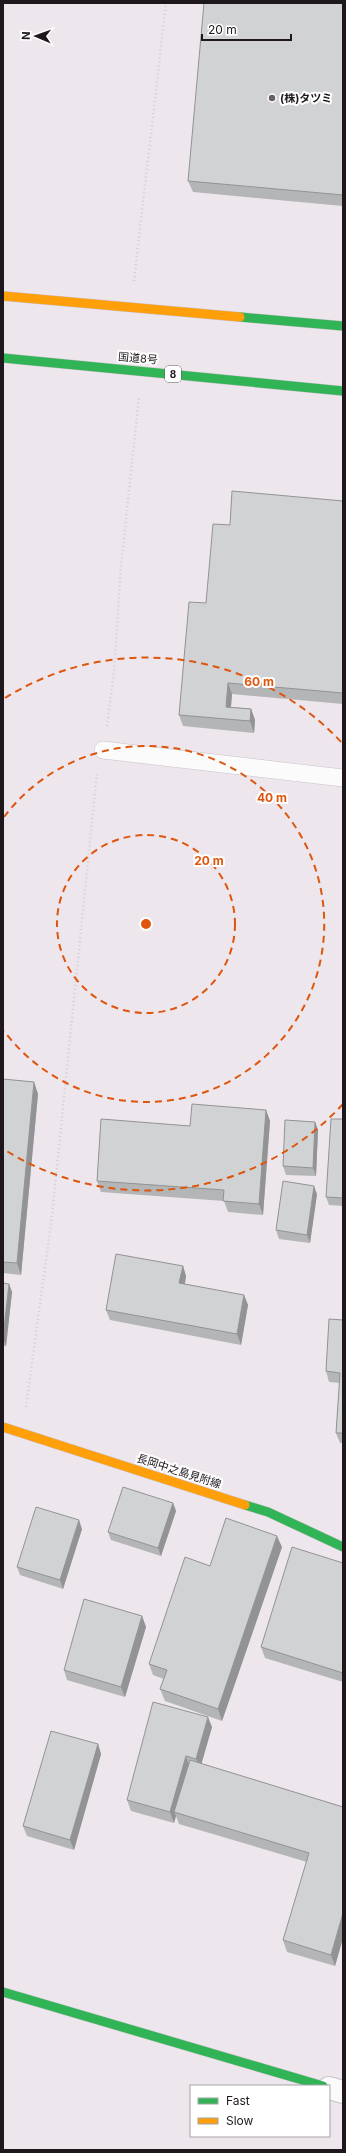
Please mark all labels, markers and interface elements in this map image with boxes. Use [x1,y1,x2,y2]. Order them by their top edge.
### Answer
north arrow [16,16,56,56]
scale bar [202,16,291,42]
text: 20 m [208,22,237,37]
text: N [19,31,33,40]
place label: (株)タツミ [280,91,332,105]
marker: (株)タツミ [267,93,277,103]
street label: 国道8号 [118,349,158,367]
road number: 8 [165,366,181,382]
text: 60 m [244,674,274,689]
text: 40 m [257,790,287,805]
text: 20 m [194,853,224,868]
centre of rings [139,917,153,931]
street label: 長岡中之島見附線 [135,1451,223,1491]
legend [190,2085,330,2137]
text: Fast [226,2093,250,2108]
text: Slow [226,2113,254,2128]

